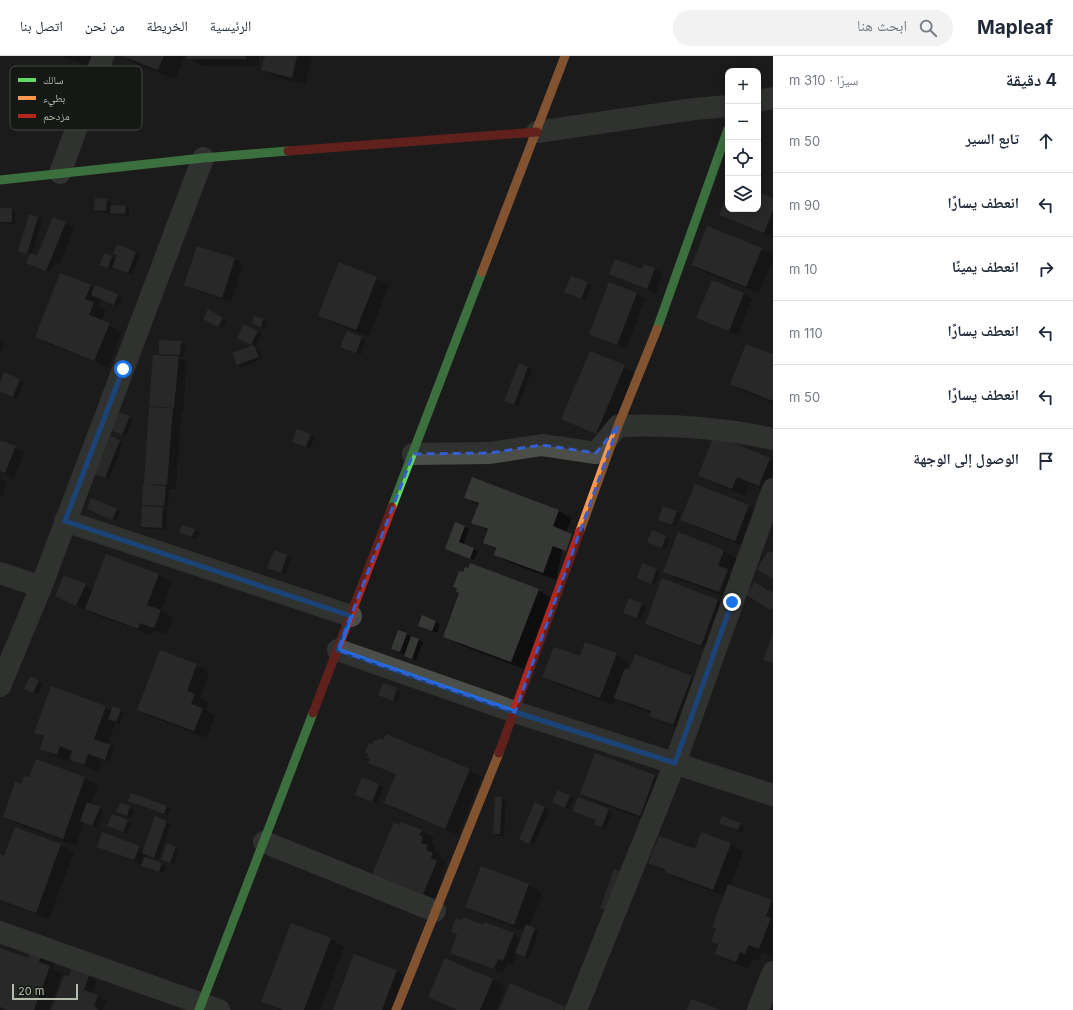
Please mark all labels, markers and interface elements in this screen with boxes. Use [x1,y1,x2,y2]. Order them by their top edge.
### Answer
search box [673,10,953,46]
text: ابحث هنا [857,16,907,35]
text: Mapleaf [977,16,1053,39]
text: اتصل بنا [20,17,63,34]
text: من نحن [85,17,125,34]
text: الخريطة [147,17,188,34]
text: الرئيسية [210,17,251,34]
icon: search [917,17,939,39]
legend [10,66,142,130]
map controls [725,68,761,212]
button: + [725,68,761,104]
text: 4 دقيقة [1006,70,1057,90]
text: سيرًا · 310 m [789,72,858,88]
text: سالك [43,73,63,87]
text: بطيء [43,91,65,107]
button: − [725,104,761,140]
text: مزدحم [43,109,70,124]
text: تابع السير [965,129,1019,148]
icon: ahead [1035,130,1057,152]
text: 50 m [789,133,820,149]
button: locate [725,140,761,176]
button: layers [725,176,761,212]
text: انعطف يسارًا [947,193,1019,212]
icon: left [1035,194,1057,216]
text: 90 m [789,197,820,213]
text: انعطف يمينًا [952,257,1019,276]
icon: right [1035,258,1057,280]
text: 10 m [789,261,818,277]
text: انعطف يسارًا [947,321,1019,340]
icon: left [1035,322,1057,344]
text: 110 m [789,325,823,341]
route start [114,360,132,378]
text: انعطف يسارًا [947,385,1019,404]
icon: left [1035,386,1057,408]
text: 50 m [789,389,820,405]
text: الوصول إلى الوجهة [913,449,1019,468]
icon: arrive [1035,450,1057,472]
route end [723,593,741,611]
scale bar [12,982,78,1001]
text: 20 m [18,984,44,998]

